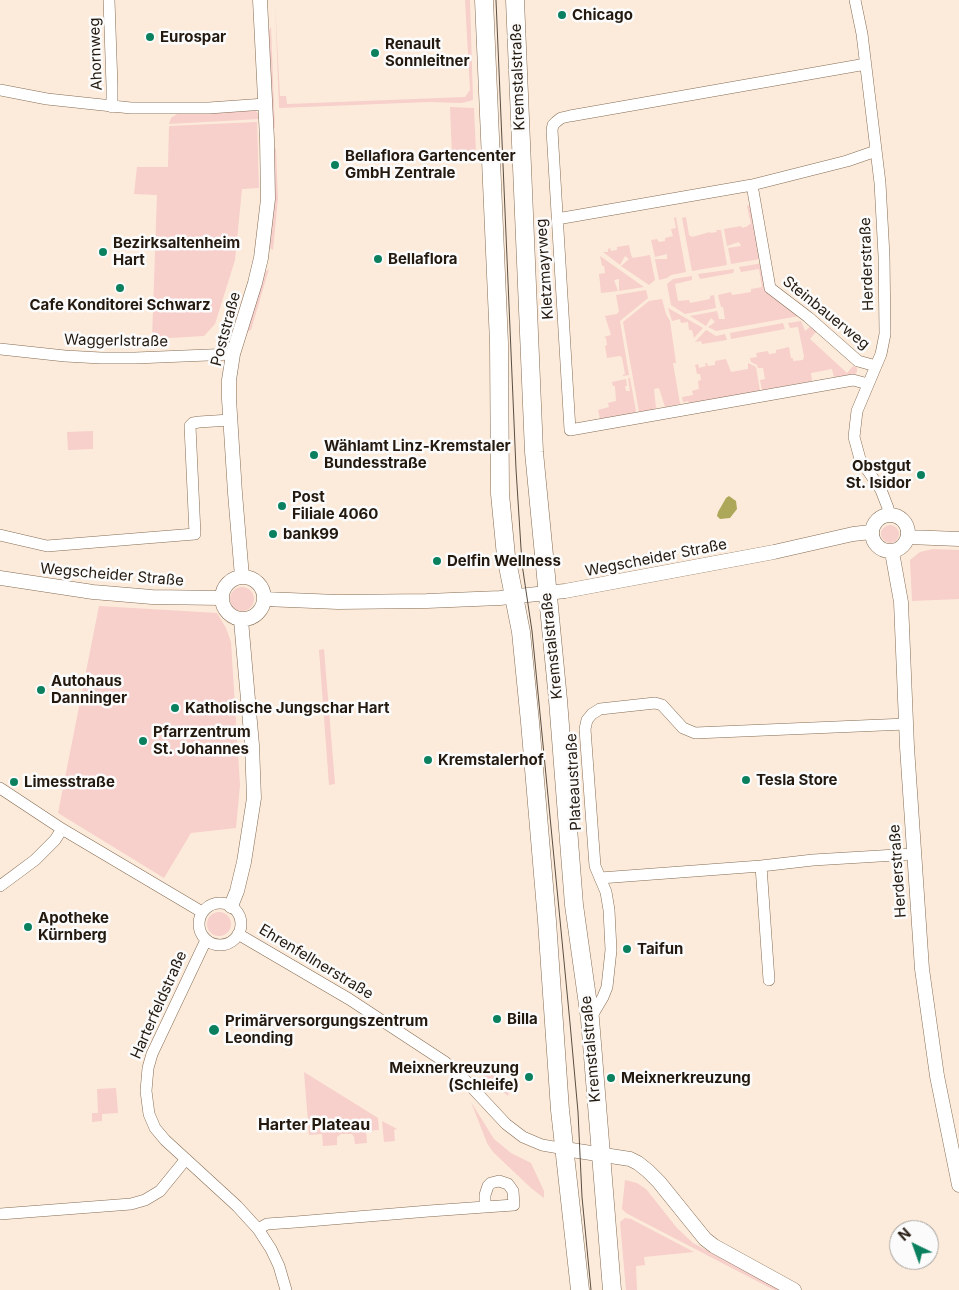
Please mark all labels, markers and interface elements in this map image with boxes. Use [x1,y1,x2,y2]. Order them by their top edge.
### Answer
place label: Chicago [572,6,633,24]
marker: Chicago [556,9,568,21]
street label: Ahornweg [86,17,106,91]
street label: Kremstalstraße [507,23,529,131]
place label: Eurospar [160,28,226,46]
marker: Eurospar [144,31,156,43]
place label: Renault Sonnleitner [385,35,470,70]
marker: Renault Sonnleitner [369,47,381,59]
place label: Bellaflora Gartencenter GmbH Zentrale [345,147,516,182]
marker: Bellaflora Gartencenter GmbH Zentrale [329,159,341,171]
street label: Herderstraße [856,217,878,311]
street label: Kletzmayrweg [532,218,558,320]
place label: Bezirksaltenheim Hart [113,234,240,269]
marker: Bezirksaltenheim Hart [97,246,109,258]
place label: Bellaflora [388,250,458,268]
marker: Bellaflora [372,253,384,265]
street label: Steinbauerweg [779,272,873,354]
marker: Cafe Konditorei Schwarz [114,282,126,294]
street label: Poststraße [207,290,245,368]
place label: Cafe Konditorei Schwarz [29,296,211,314]
street label: Waggerlstraße [64,331,168,351]
place label: Wählamt Linz-Kremstaler Bundesstraße [324,437,511,472]
marker: Wählamt Linz-Kremstaler Bundesstraße [308,449,320,461]
place label: Obstgut St. Isidor [846,457,911,492]
marker: Obstgut St. Isidor [915,469,927,481]
place label: Post Filiale 4060 [292,488,378,523]
marker: Post Filiale 4060 [276,500,288,512]
place label: bank99 [283,525,339,543]
marker: bank99 [267,528,279,540]
street label: Wegscheider Straße [584,535,728,581]
place label: Delfin Wellness [447,552,561,570]
marker: Delfin Wellness [431,555,443,567]
street label: Wegscheider Straße [39,560,185,590]
street label: Kremstalstraße [537,592,567,700]
place label: Autohaus Danninger [51,672,127,707]
marker: Autohaus Danninger [35,684,47,696]
place label: Katholische Jungschar Hart [185,699,389,717]
marker: Katholische Jungschar Hart [169,702,181,714]
place label: Pfarrzentrum St. Johannes [153,723,251,758]
street label: Plateaustraße [562,733,586,831]
marker: Pfarrzentrum St. Johannes [137,735,149,747]
place label: Kremstalerhof [438,751,544,769]
marker: Kremstalerhof [422,754,434,766]
place label: Tesla Store [756,771,838,789]
place label: Limesstraße [24,773,115,791]
marker: Tesla Store [740,774,752,786]
marker: Limesstraße [8,776,20,788]
street label: Herderstraße [886,824,910,918]
place label: Apotheke Kürnberg [38,909,109,944]
marker: Apotheke Kürnberg [22,921,34,933]
street label: Ehrenfellnerstraße [256,921,376,1003]
place label: Taifun [637,940,683,958]
marker: Taifun [621,943,633,955]
street label: Harterfeldstraße [127,948,191,1062]
street label: Kremstalstraße [577,995,605,1103]
place label: Billa [507,1010,538,1028]
place label: Primärversorgungszentrum Leonding [225,1012,428,1047]
marker: Billa [491,1013,503,1025]
marker: Primärversorgungszentrum Leonding [207,1023,221,1037]
place label: Meixnerkreuzung (Schleife) [389,1059,519,1094]
place label: Meixnerkreuzung [621,1069,751,1087]
marker: Meixnerkreuzung (Schleife) [523,1071,535,1083]
marker: Meixnerkreuzung [605,1072,617,1084]
district label: Harter Plateau [258,1115,370,1135]
north arrow [889,1220,939,1270]
text: N [895,1224,914,1244]

